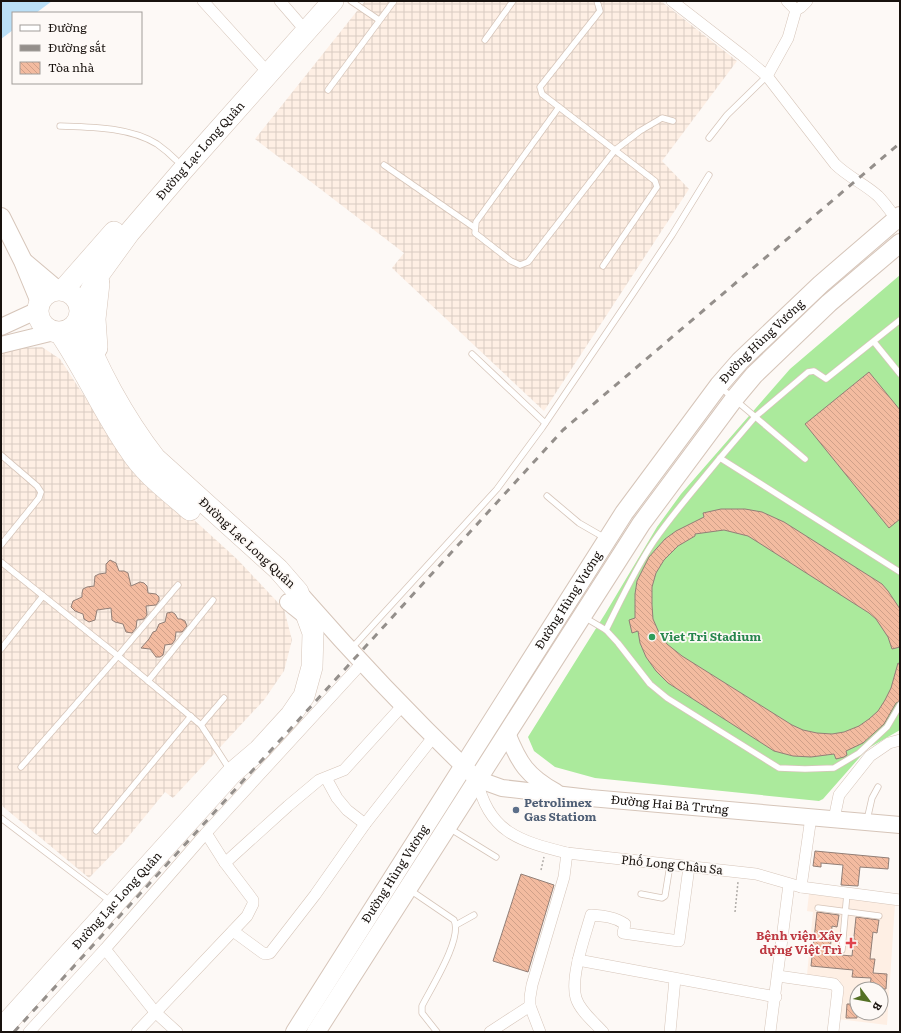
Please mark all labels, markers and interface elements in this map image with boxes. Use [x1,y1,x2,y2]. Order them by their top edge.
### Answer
legend [12,12,142,84]
text: Đường [48,18,87,36]
text: Đường sắt [48,38,106,56]
text: Tòa nhà [48,58,95,76]
street label: Đường Lạc Long Quân [151,97,248,204]
street label: Đường Hùng Vương [714,294,808,387]
street label: Đường Lạc Long Quân [195,493,300,592]
street label: Đường Hùng Vương [530,547,606,653]
place label: Viet Tri Stadium [660,627,761,645]
marker: Viet Tri Stadium [647,632,657,642]
street label: Đường Hai Bà Trưng [610,790,730,818]
place label: Petrolimex Gas Statiom [524,793,596,825]
marker: Petrolimex Gas Statiom [511,805,521,815]
street label: Đường Hùng Vương [356,820,432,926]
street label: Đường Lạc Long Quân [67,847,165,953]
street label: Phố Long Châu Sa [620,850,724,878]
place label: Bệnh viện Xây dựng Việt Trì [756,926,843,958]
marker: Bệnh viện Xây dựng Việt Trì [845,937,857,949]
north arrow [849,981,889,1021]
text: B [869,999,887,1015]

